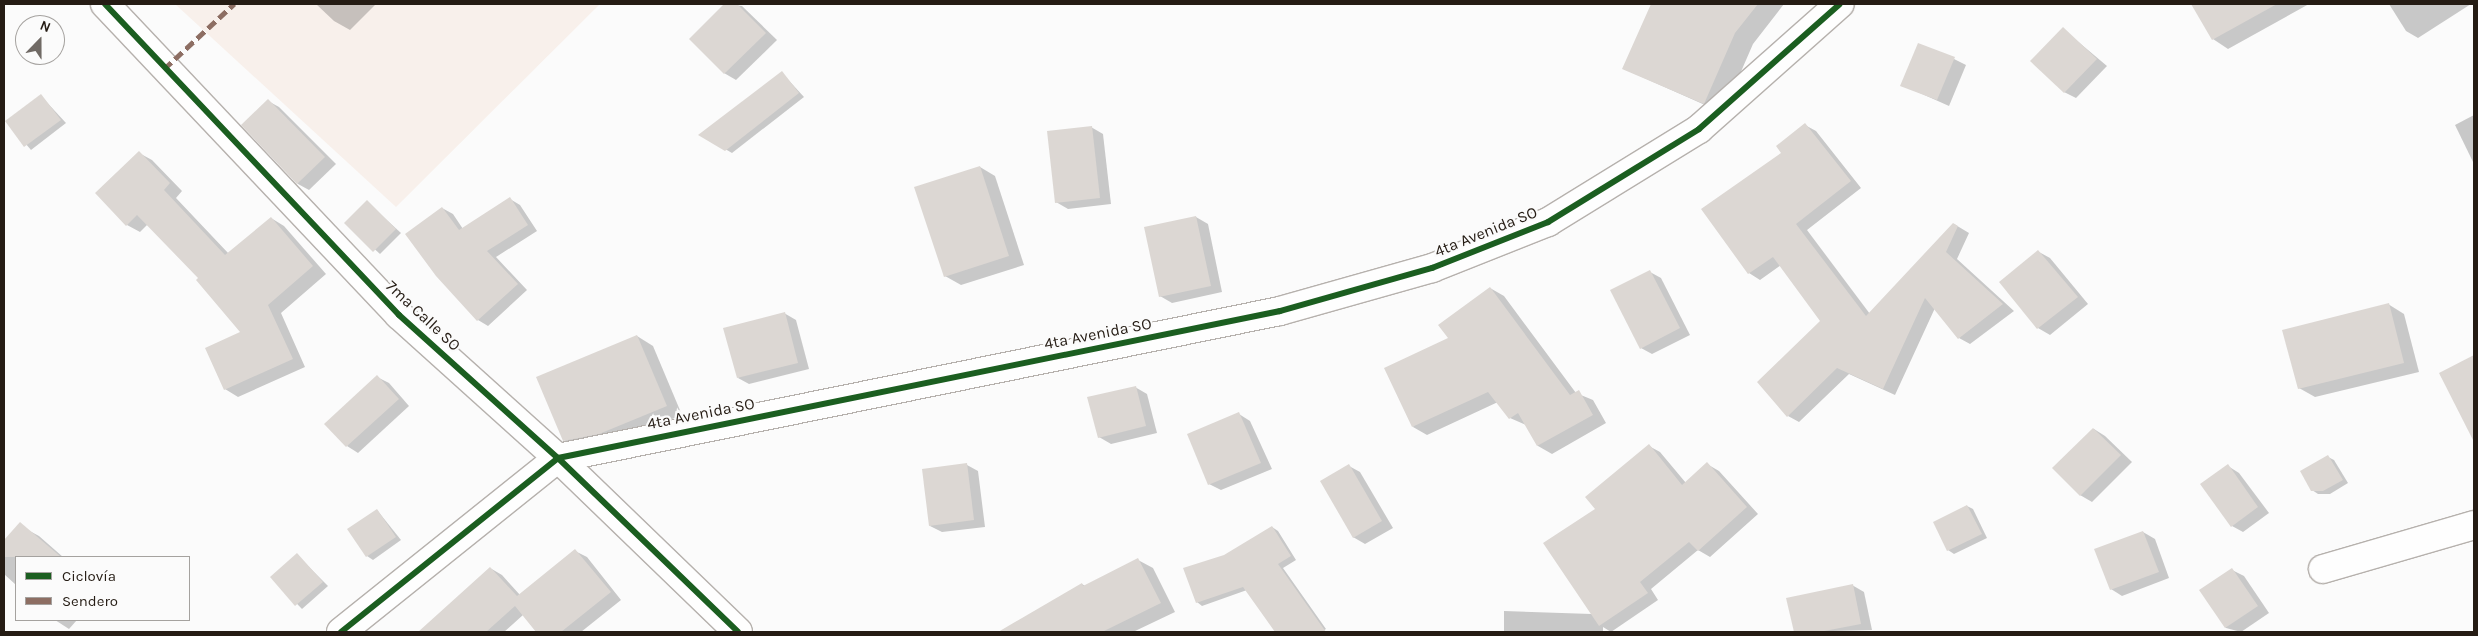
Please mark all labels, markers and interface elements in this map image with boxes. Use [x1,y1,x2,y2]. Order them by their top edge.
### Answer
north arrow [15,15,65,65]
text: N [38,17,53,36]
street label: 4ta Avenida SO [1432,203,1540,261]
street label: 7ma Calle SO [382,277,464,355]
street label: 4ta Avenida SO [1043,314,1153,354]
street label: 4ta Avenida SO [646,394,756,434]
legend [15,556,190,621]
text: Ciclovía [62,567,116,585]
text: Sendero [62,592,118,610]

